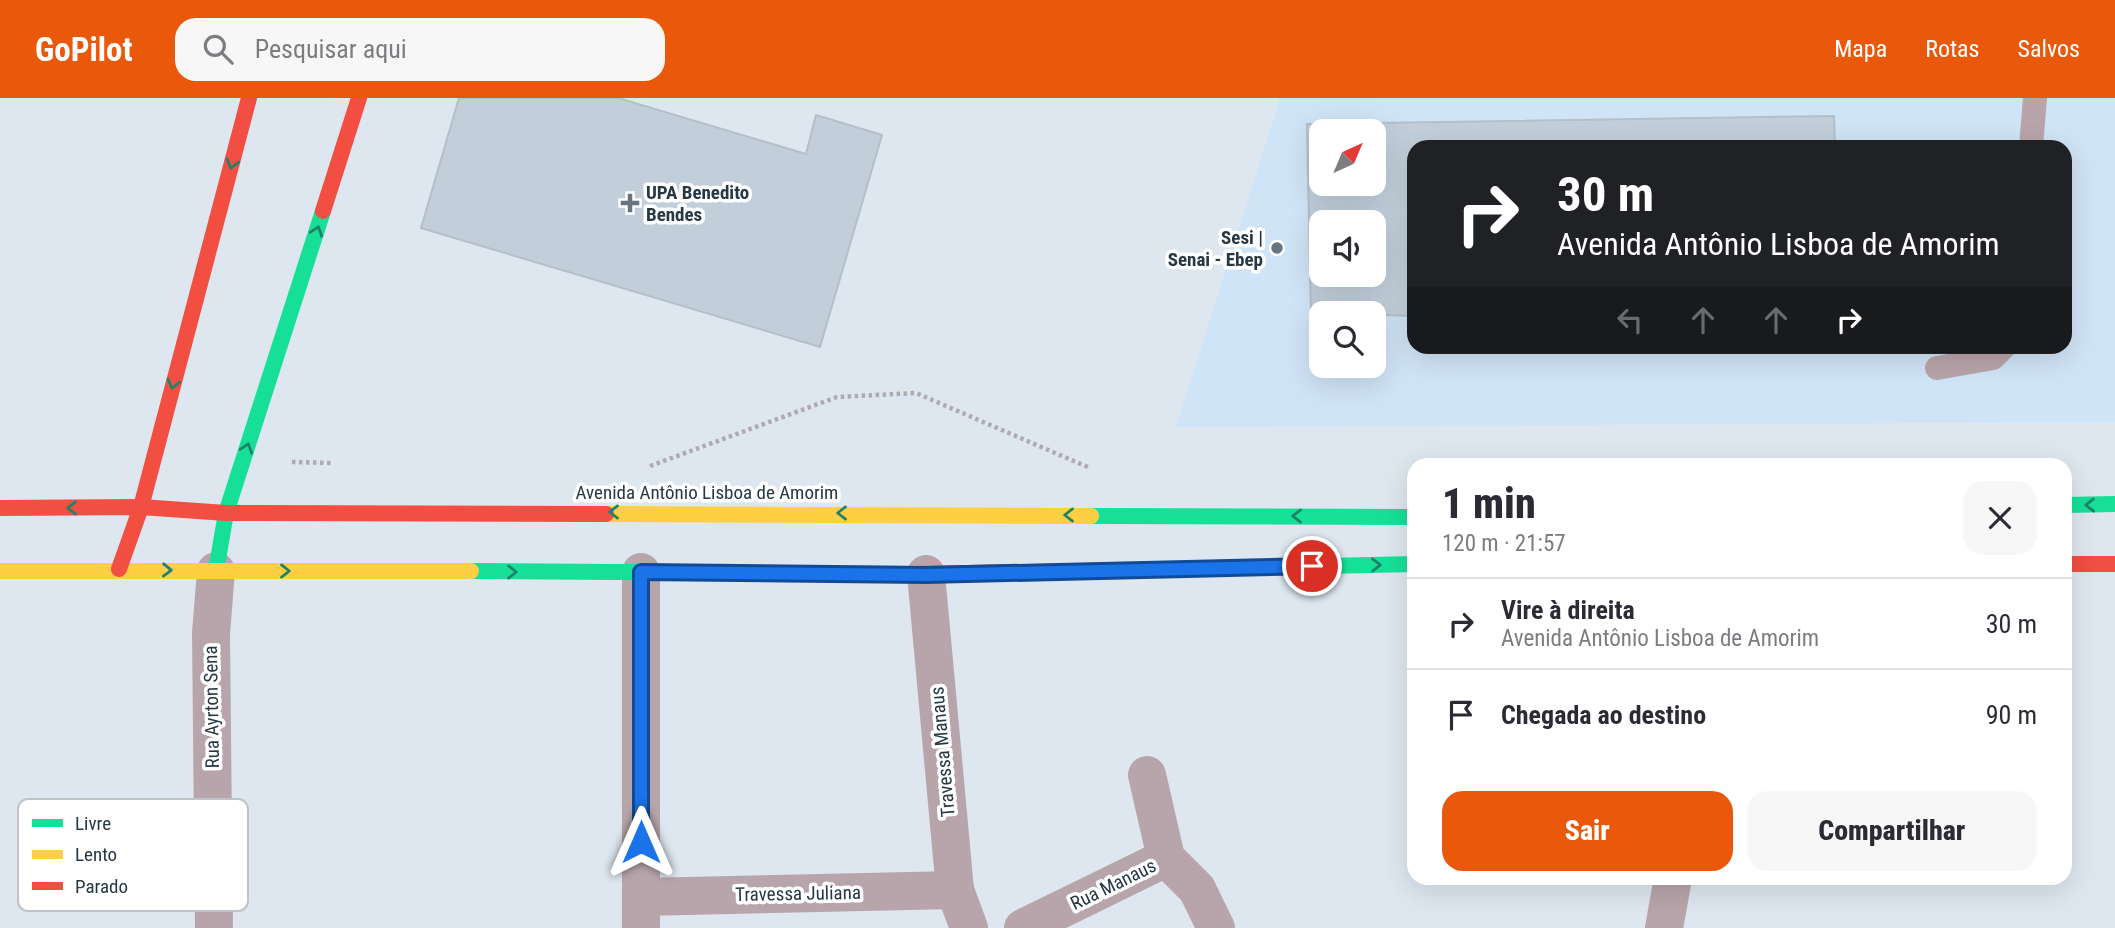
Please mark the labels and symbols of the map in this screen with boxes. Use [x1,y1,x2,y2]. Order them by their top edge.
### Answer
north arrow [1309,119,1386,196]
one-way arrow [226,158,240,170]
place label: UPA Benedito Bendes [646,181,749,226]
marker: UPA Benedito Bendes [620,193,640,213]
one-way arrow [308,225,323,237]
place label: Sesi | Senai - Ebep [1168,226,1263,271]
marker: Sesi | Senai - Ebep [1269,240,1285,256]
one-way arrow [167,378,181,390]
one-way arrow [239,442,254,454]
street label: Avenida Antônio Lisboa de Amorim [576,481,838,504]
one-way arrow [2084,497,2095,512]
one-way arrow [67,500,77,516]
one-way arrow [609,504,619,520]
one-way arrow [836,506,847,521]
one-way arrow [1064,507,1075,522]
one-way arrow [1291,508,1302,524]
pin [1282,536,1342,596]
one-way arrow [1372,557,1382,573]
one-way arrow [163,562,173,578]
one-way arrow [280,563,290,579]
one-way arrow [507,564,518,579]
street label: Rua Ayrton Sena [199,645,224,769]
street label: Travessa Manaus [925,686,960,818]
legend [18,799,248,911]
position arrow [604,805,678,879]
text: Livre [75,812,111,835]
text: Lento [75,843,117,866]
street label: Rua Manaus [1067,854,1160,915]
text: Parado [75,875,128,898]
street label: Travessa Juliana [735,881,861,906]

